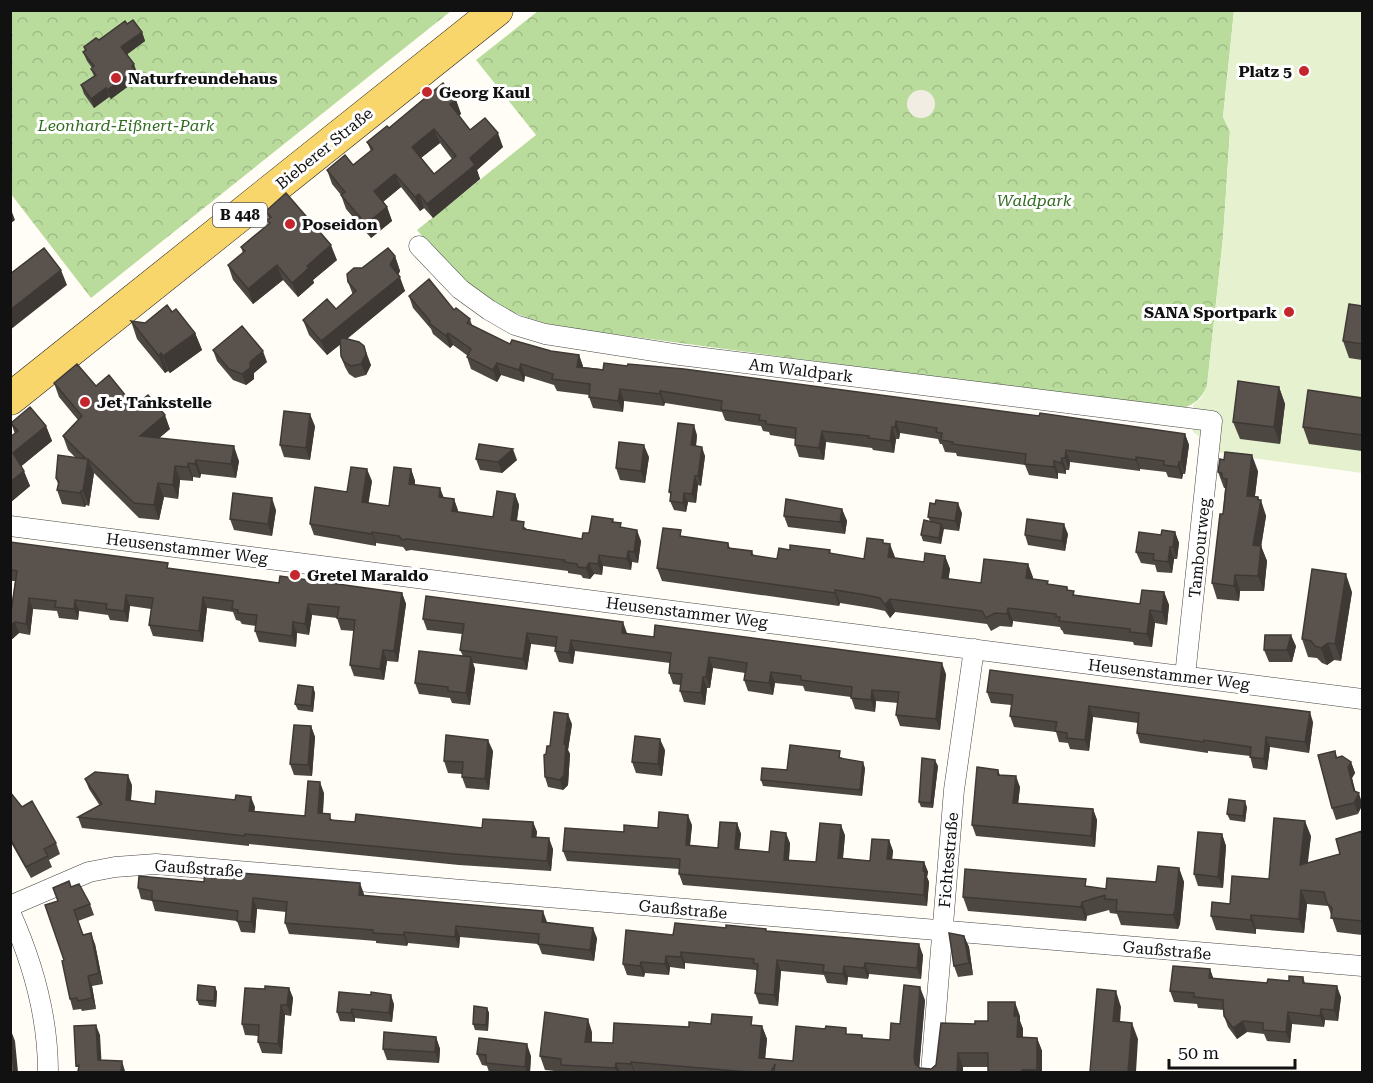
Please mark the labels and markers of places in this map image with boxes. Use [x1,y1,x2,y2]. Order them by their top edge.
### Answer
place label: Platz 5 [1238,62,1292,81]
marker: Platz 5 [1297,64,1311,78]
place label: Naturfreundehaus [128,69,277,88]
marker: Naturfreundehaus [109,71,123,85]
place label: Georg Kaul [439,83,531,102]
marker: Georg Kaul [420,85,434,99]
place label: Poseidon [302,215,378,234]
marker: Poseidon [283,217,297,231]
place label: SANA Sportpark [1144,303,1277,322]
marker: SANA Sportpark [1282,305,1296,319]
place label: Jet Tankstelle [97,393,212,412]
marker: Jet Tankstelle [78,395,92,409]
place label: Gretel Maraldo [307,566,429,585]
marker: Gretel Maraldo [288,568,302,582]

